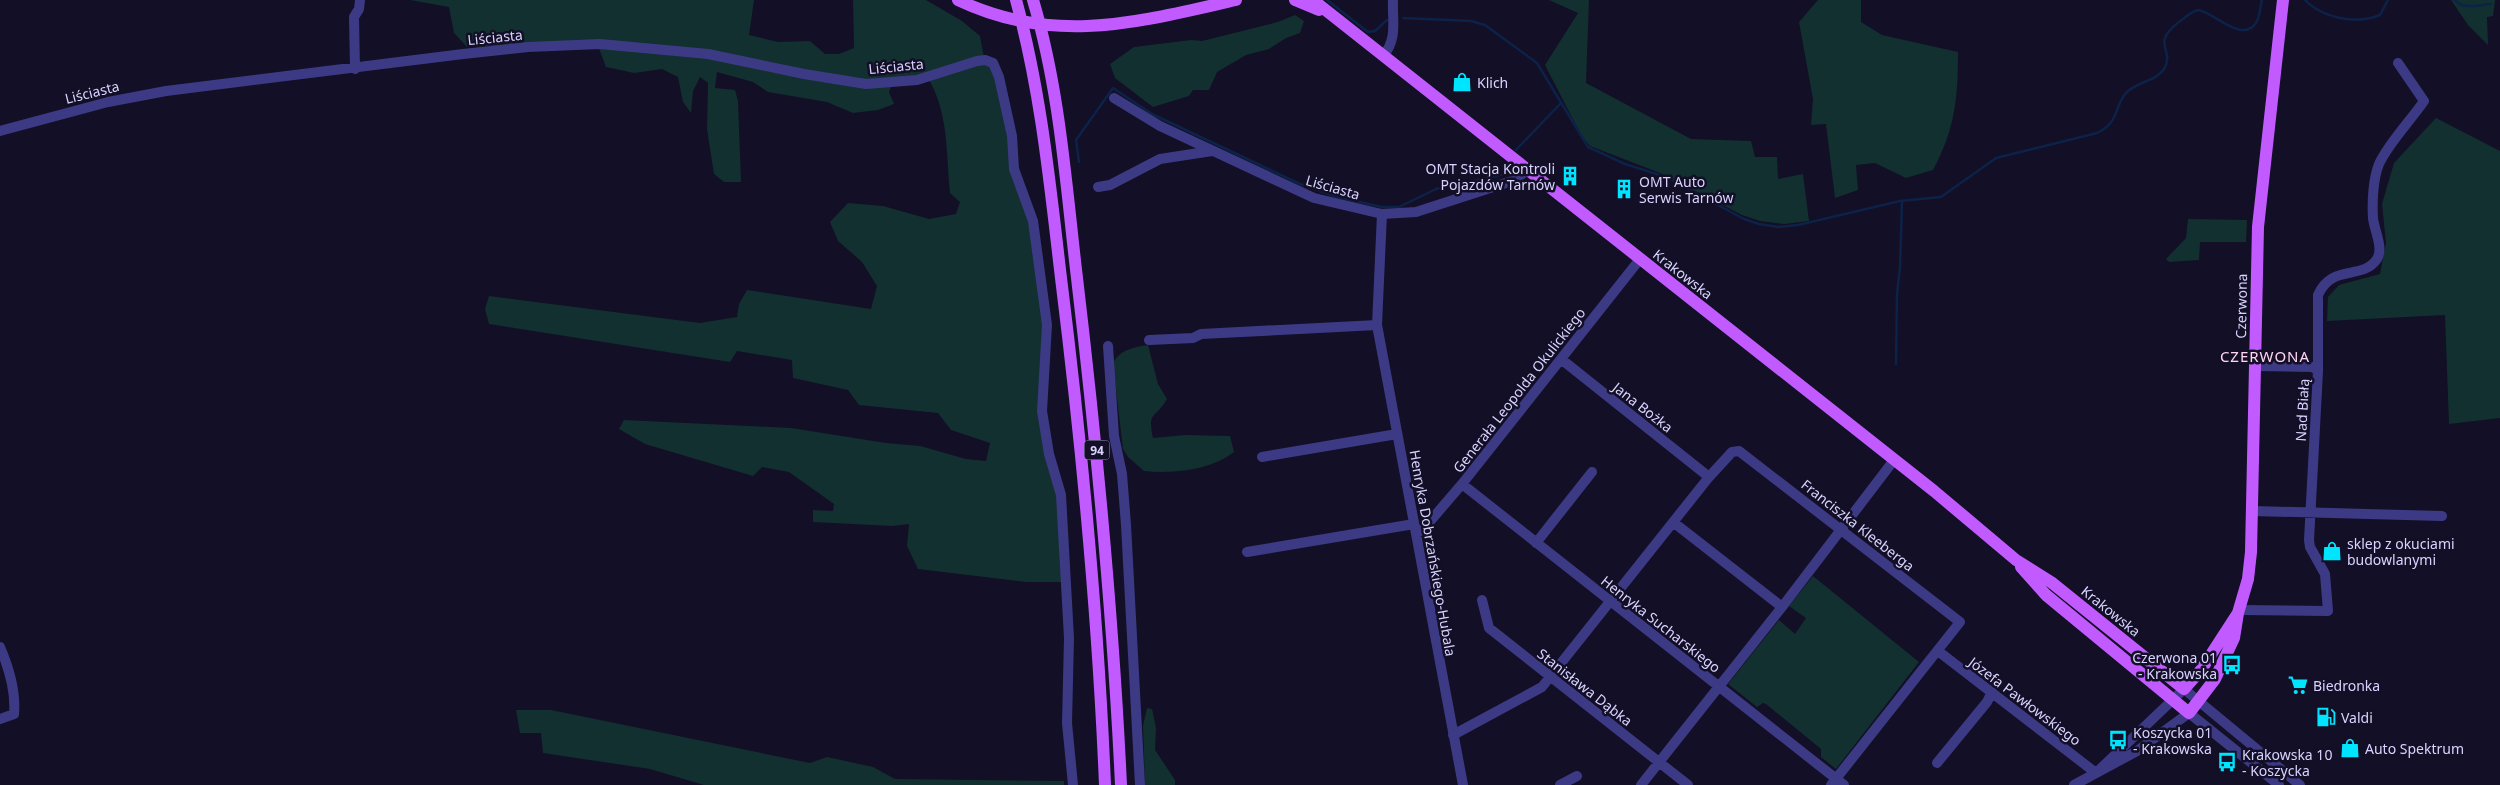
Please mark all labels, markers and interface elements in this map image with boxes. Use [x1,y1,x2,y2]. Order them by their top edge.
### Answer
street label: Liściasta [466,25,524,49]
street label: Liściasta [867,54,925,78]
shop icon: Klich [1451,71,1473,93]
place label: Klich [1477,73,1508,92]
street label: Liściasta [63,76,121,108]
place label: OMT Stacja Kontroli Pojazdów Tarnów [1425,159,1555,194]
building icon: OMT Stacja Kontroli Pojazdów Tarnów [1559,165,1581,187]
street label: Liściasta [1304,170,1362,204]
place label: OMT Auto Serwis Tarnów [1639,172,1733,207]
building icon: OMT Auto Serwis Tarnów [1613,178,1635,200]
street label: Krakowska [1649,245,1717,303]
street label: Czerwona [2231,273,2251,339]
street label: Generała Leopolda Okulickiego [1449,304,1589,476]
district label: CZERWONA [2220,346,2310,366]
street label: Jana Bożka [1608,376,1677,436]
street label: Nad Białą [2291,378,2313,442]
road number: 94 [1084,440,1110,460]
street label: Henryka Dobrzańskiego-Hubala [1405,448,1461,658]
street label: Franciszka Kleeberga [1798,475,1918,575]
place label: sklep z okuciami budowlanymi [2347,534,2455,569]
shop icon: sklep z okuciami budowlanymi [2321,540,2343,562]
street label: Henryka Sucharskiego [1597,571,1725,677]
street label: Krakowska [2078,581,2144,641]
street label: Stanisława Dąbka [1534,644,1636,730]
place label: Czerwona 01 - Krakowska [2132,648,2217,683]
street label: Józefa Pawłowskiego [1963,651,2085,749]
bus stop icon: Czerwona 01 - Krakowska [2221,654,2243,676]
supermarket icon: Biedronka [2287,674,2309,696]
place label: Biedronka [2313,676,2380,695]
fuel station icon: Valdi [2315,706,2337,728]
place label: Valdi [2341,708,2373,727]
place label: Koszycka 01 - Krakowska [2133,723,2212,758]
bus stop icon: Koszycka 01 - Krakowska [2107,729,2129,751]
shop icon: Auto Spektrum [2339,737,2361,759]
place label: Auto Spektrum [2365,739,2464,758]
place label: Krakowska 10 - Koszycka [2242,745,2332,780]
bus stop icon: Krakowska 10 - Koszycka [2216,751,2238,773]

